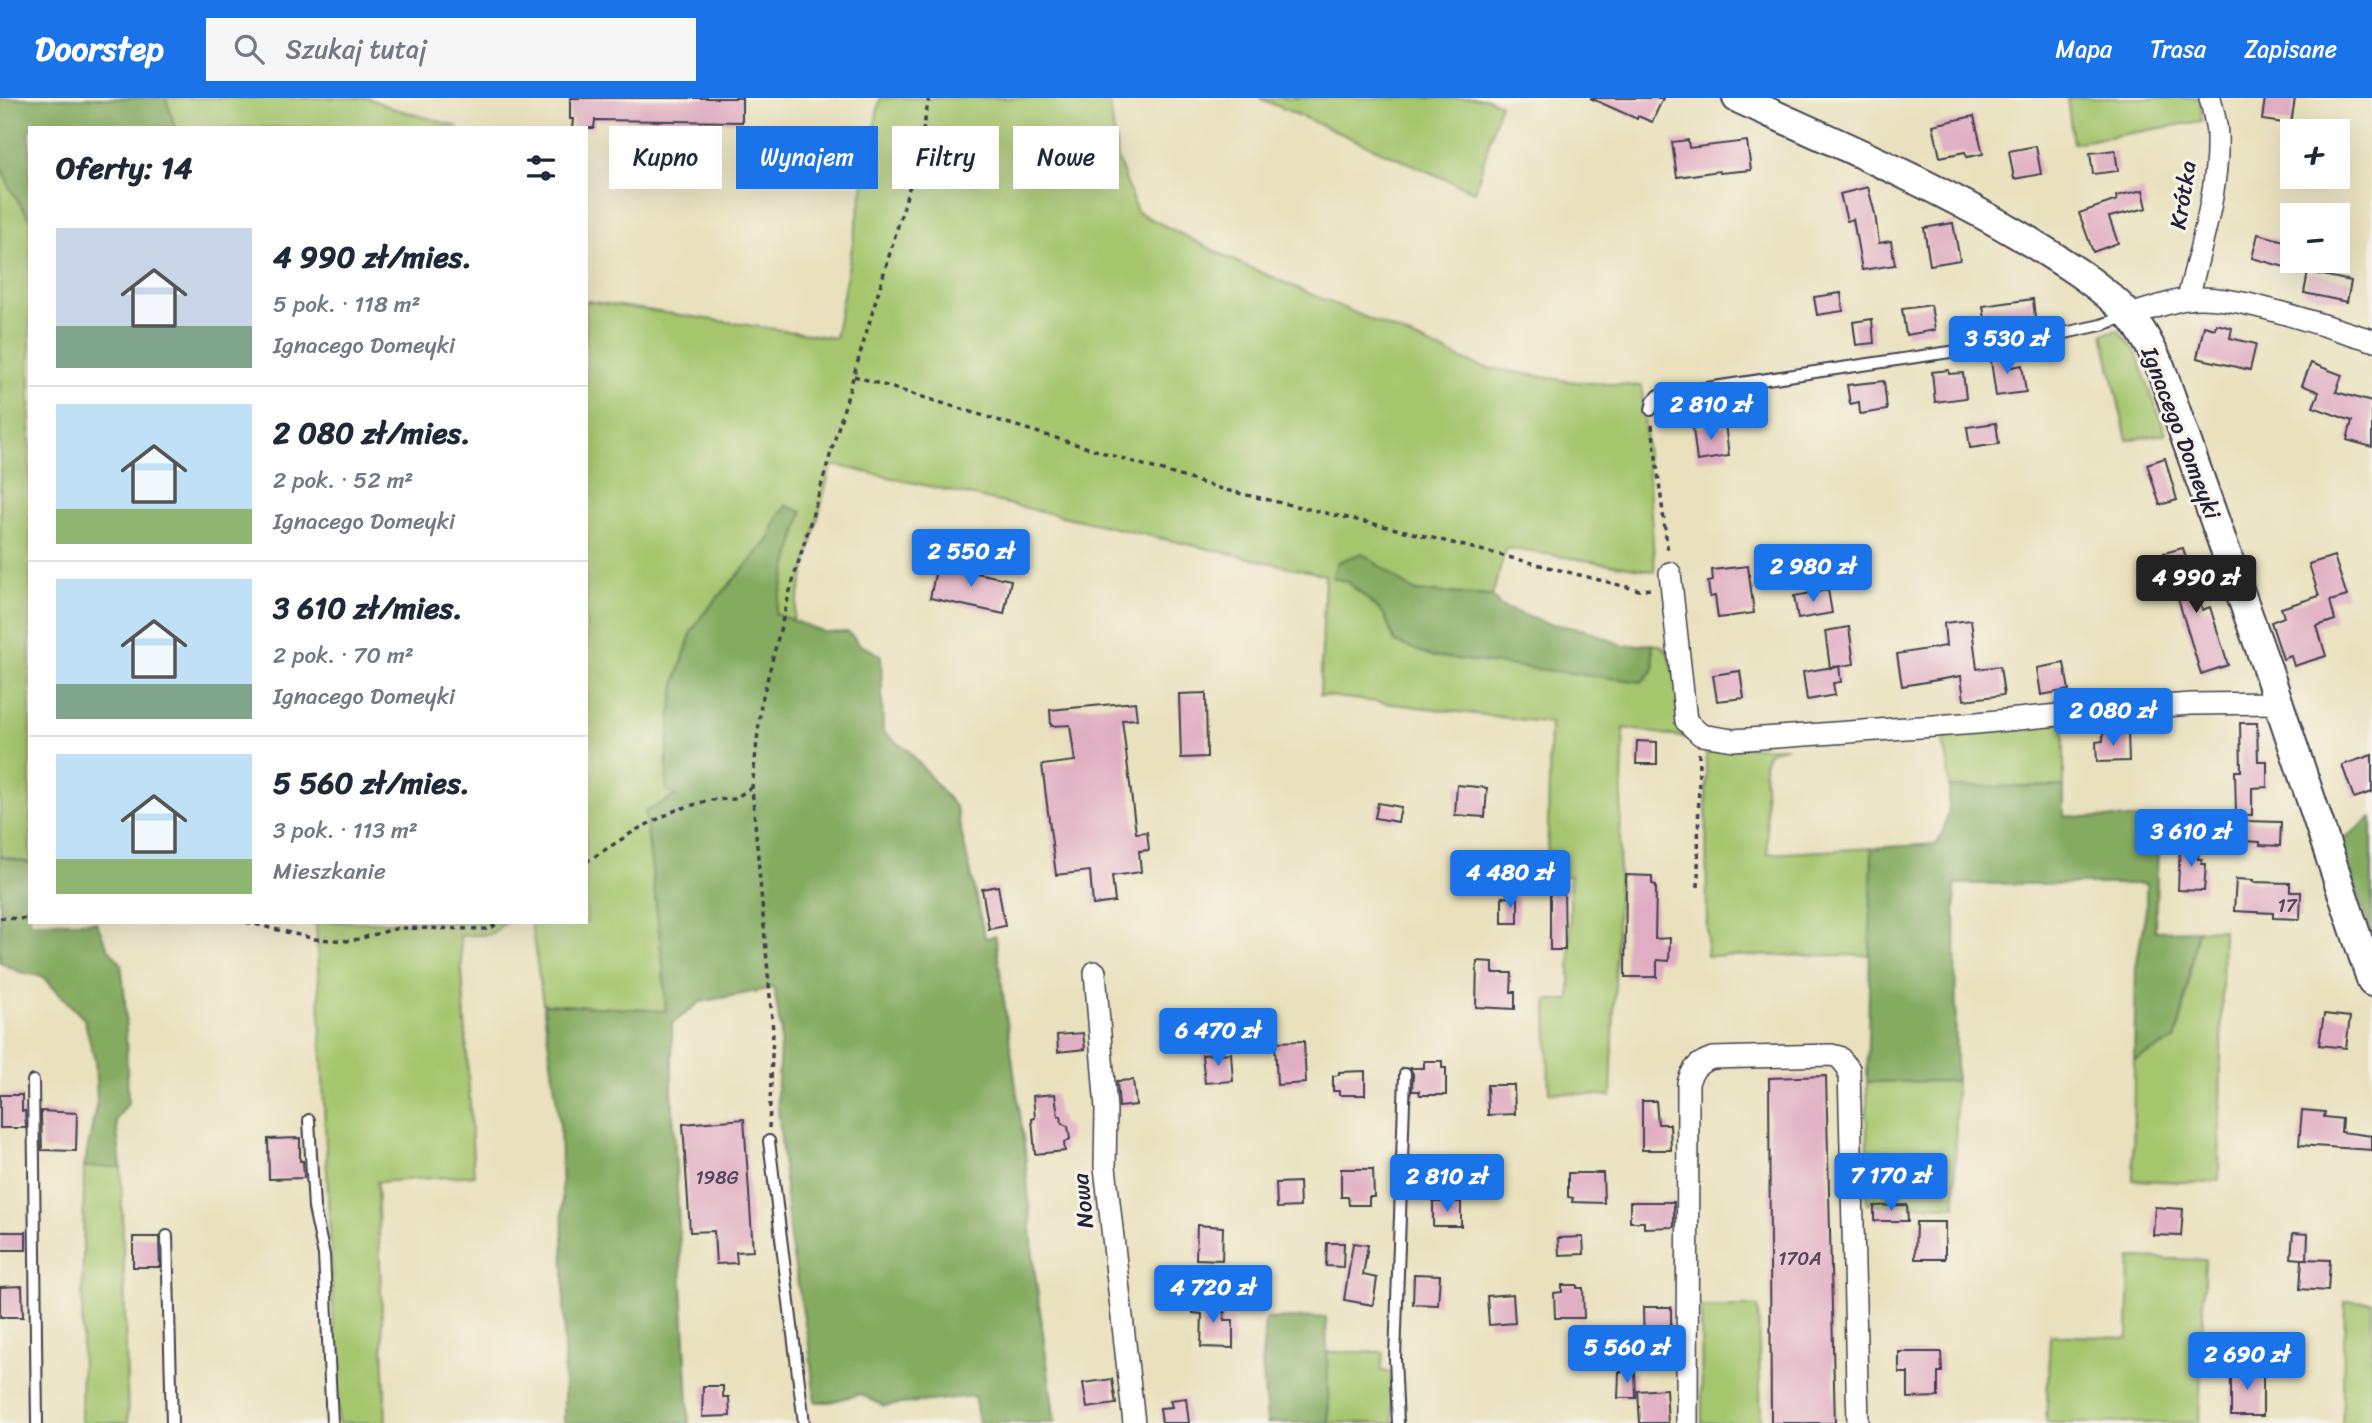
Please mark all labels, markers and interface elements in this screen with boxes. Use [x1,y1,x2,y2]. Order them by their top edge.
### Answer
search box [206,18,696,81]
text: Doorstep [35,20,164,78]
text: Szukaj tutaj [286,26,427,72]
text: Mapa [2056,28,2112,70]
text: Trasa [2150,28,2206,70]
text: Zapisane [2244,28,2337,70]
icon: search [230,30,268,68]
map controls [2280,119,2350,273]
button: + [2280,119,2350,189]
chip: Kupno [609,126,722,189]
chip: Wynajem [736,126,878,189]
chip: Filtry [892,126,999,189]
chip: Nowe [1013,126,1119,189]
text: Oferty: 14 [56,141,193,195]
icon: filters [522,149,560,187]
street label: Krótka [2157,158,2209,232]
button: − [2280,203,2350,273]
text: 4 990 zł/mies. [273,230,472,284]
icon: home [112,256,196,340]
text: 5 pok. · 118 m² [273,284,420,325]
pin: 3 530 zł [1935,316,2079,376]
text: 3 530 zł [1965,318,2049,359]
text: Ignacego Domeyki [273,325,455,366]
street label: Ignacego Domeyki [2129,340,2233,526]
pin: 2 810 zł [1639,382,1783,442]
text: 2 810 zł [1670,384,1752,425]
text: 2 080 zł/mies. [273,406,470,460]
icon: home [112,432,196,516]
text: 2 pok. · 52 m² [273,460,413,501]
text: Ignacego Domeyki [273,501,455,542]
pin: 2 550 zł [899,530,1043,589]
text: 2 550 zł [928,531,1014,572]
pin: 2 980 zł [1741,545,1885,604]
text: 2 980 zł [1770,546,1856,587]
pin: 4 990 zł [2124,556,2268,615]
text: 4 990 zł [2152,557,2240,598]
text: 3 610 zł/mies. [273,581,462,635]
icon: home [112,607,196,691]
text: 2 pok. · 70 m² [273,635,414,676]
text: Ignacego Domeyki [273,676,455,717]
pin: 2 080 zł [2041,688,2185,748]
text: 2 080 zł [2070,690,2156,731]
text: 5 560 zł/mies. [273,756,470,810]
icon: home [112,782,196,866]
text: 3 pok. · 113 m² [273,810,418,851]
pin: 3 610 zł [2119,810,2263,869]
text: 3 610 zł [2151,811,2231,852]
pin: 4 480 zł [1438,850,1582,910]
text: Mieszkanie [273,851,386,892]
text: 4 480 zł [1466,852,1554,893]
house number: 17 [2277,889,2298,922]
pin: 6 470 zł [1146,1009,1290,1068]
text: 6 470 zł [1175,1010,1261,1051]
pin: 2 810 zł [1375,1154,1519,1214]
pin: 7 170 zł [1819,1154,1963,1213]
text: 7 170 zł [1850,1155,1932,1196]
text: 2 810 zł [1406,1156,1488,1197]
house number: 198G [695,1161,739,1194]
street label: Nowa [1060,1171,1106,1231]
house number: 170A [1778,1242,1822,1275]
pin: 4 720 zł [1141,1266,1285,1325]
text: 4 720 zł [1170,1267,1256,1308]
pin: 5 560 zł [1555,1326,1699,1385]
text: 5 560 zł [1584,1327,1670,1368]
pin: 2 690 zł [2175,1332,2319,1392]
text: 2 690 zł [2204,1334,2290,1375]

